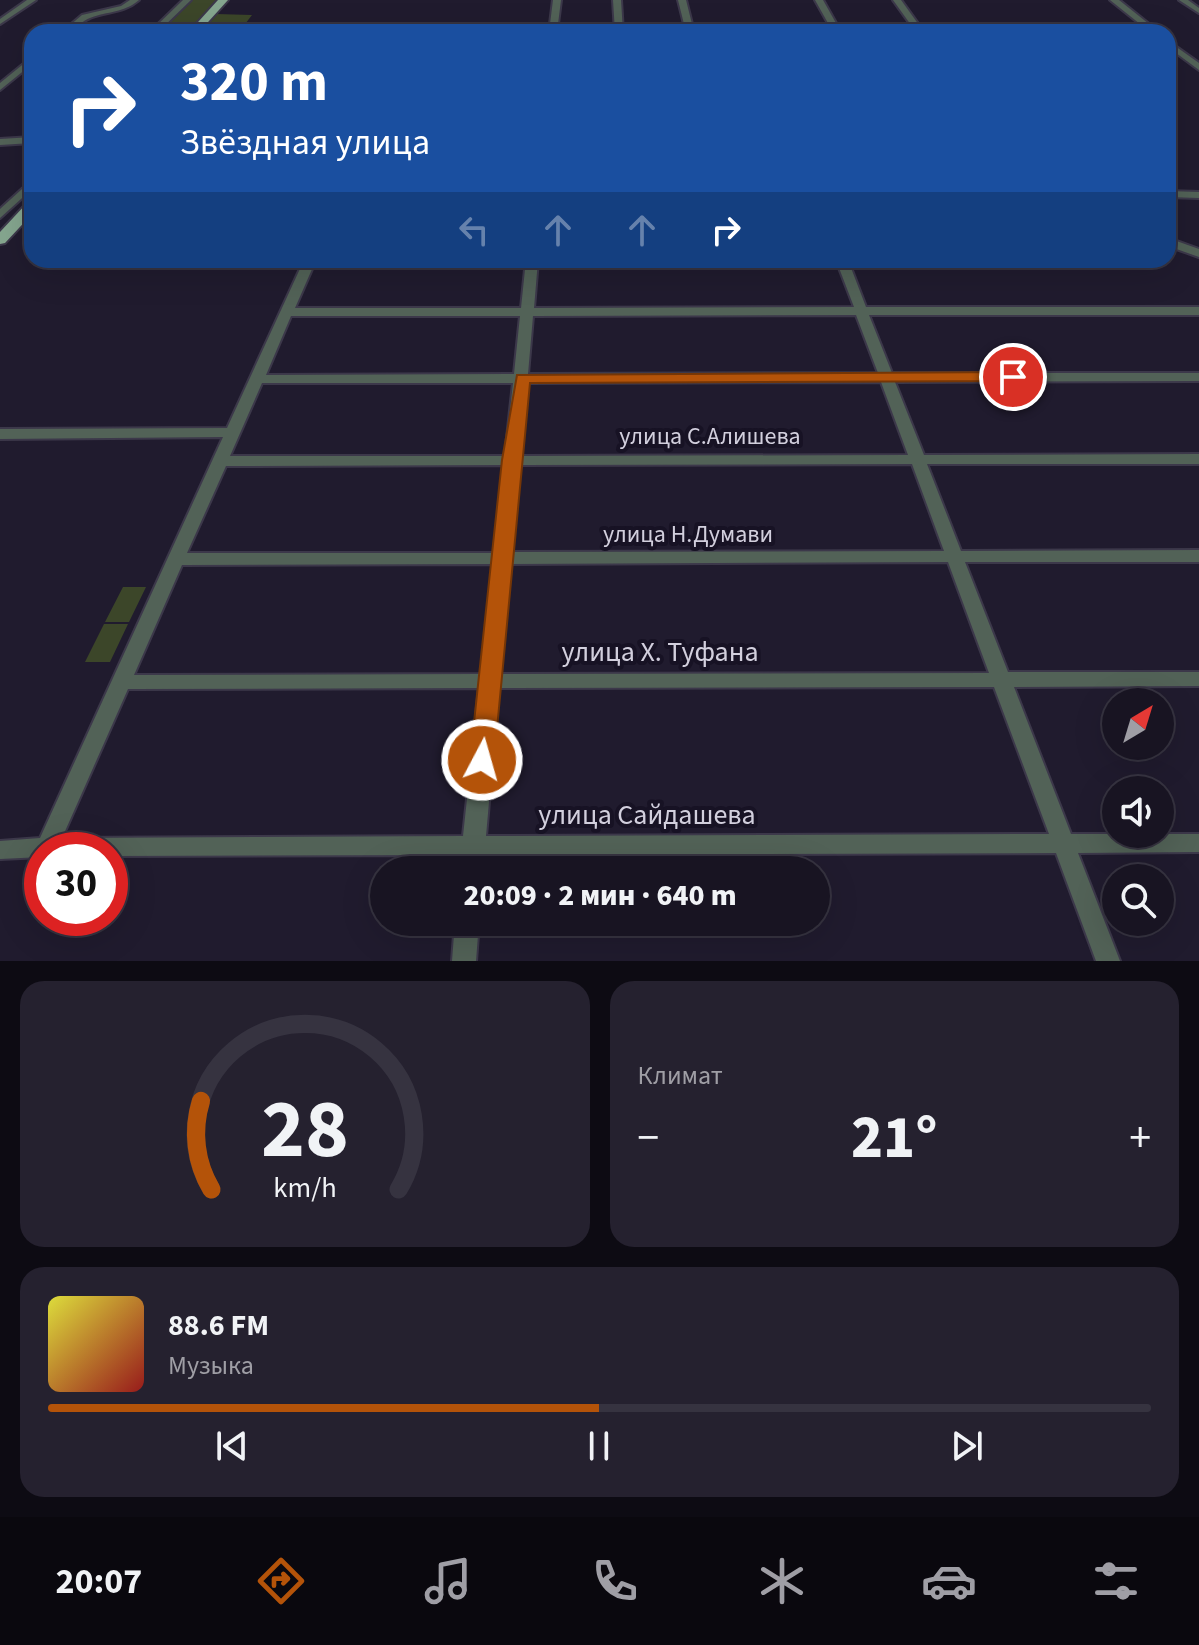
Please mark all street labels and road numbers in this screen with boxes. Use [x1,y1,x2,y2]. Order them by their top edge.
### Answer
street label: улица С.Алишева [619,419,801,454]
street label: улица Н.Думави [603,517,773,552]
street label: улица Х. Туфана [561,632,759,672]
street label: улица Сайдашева [538,795,756,835]

